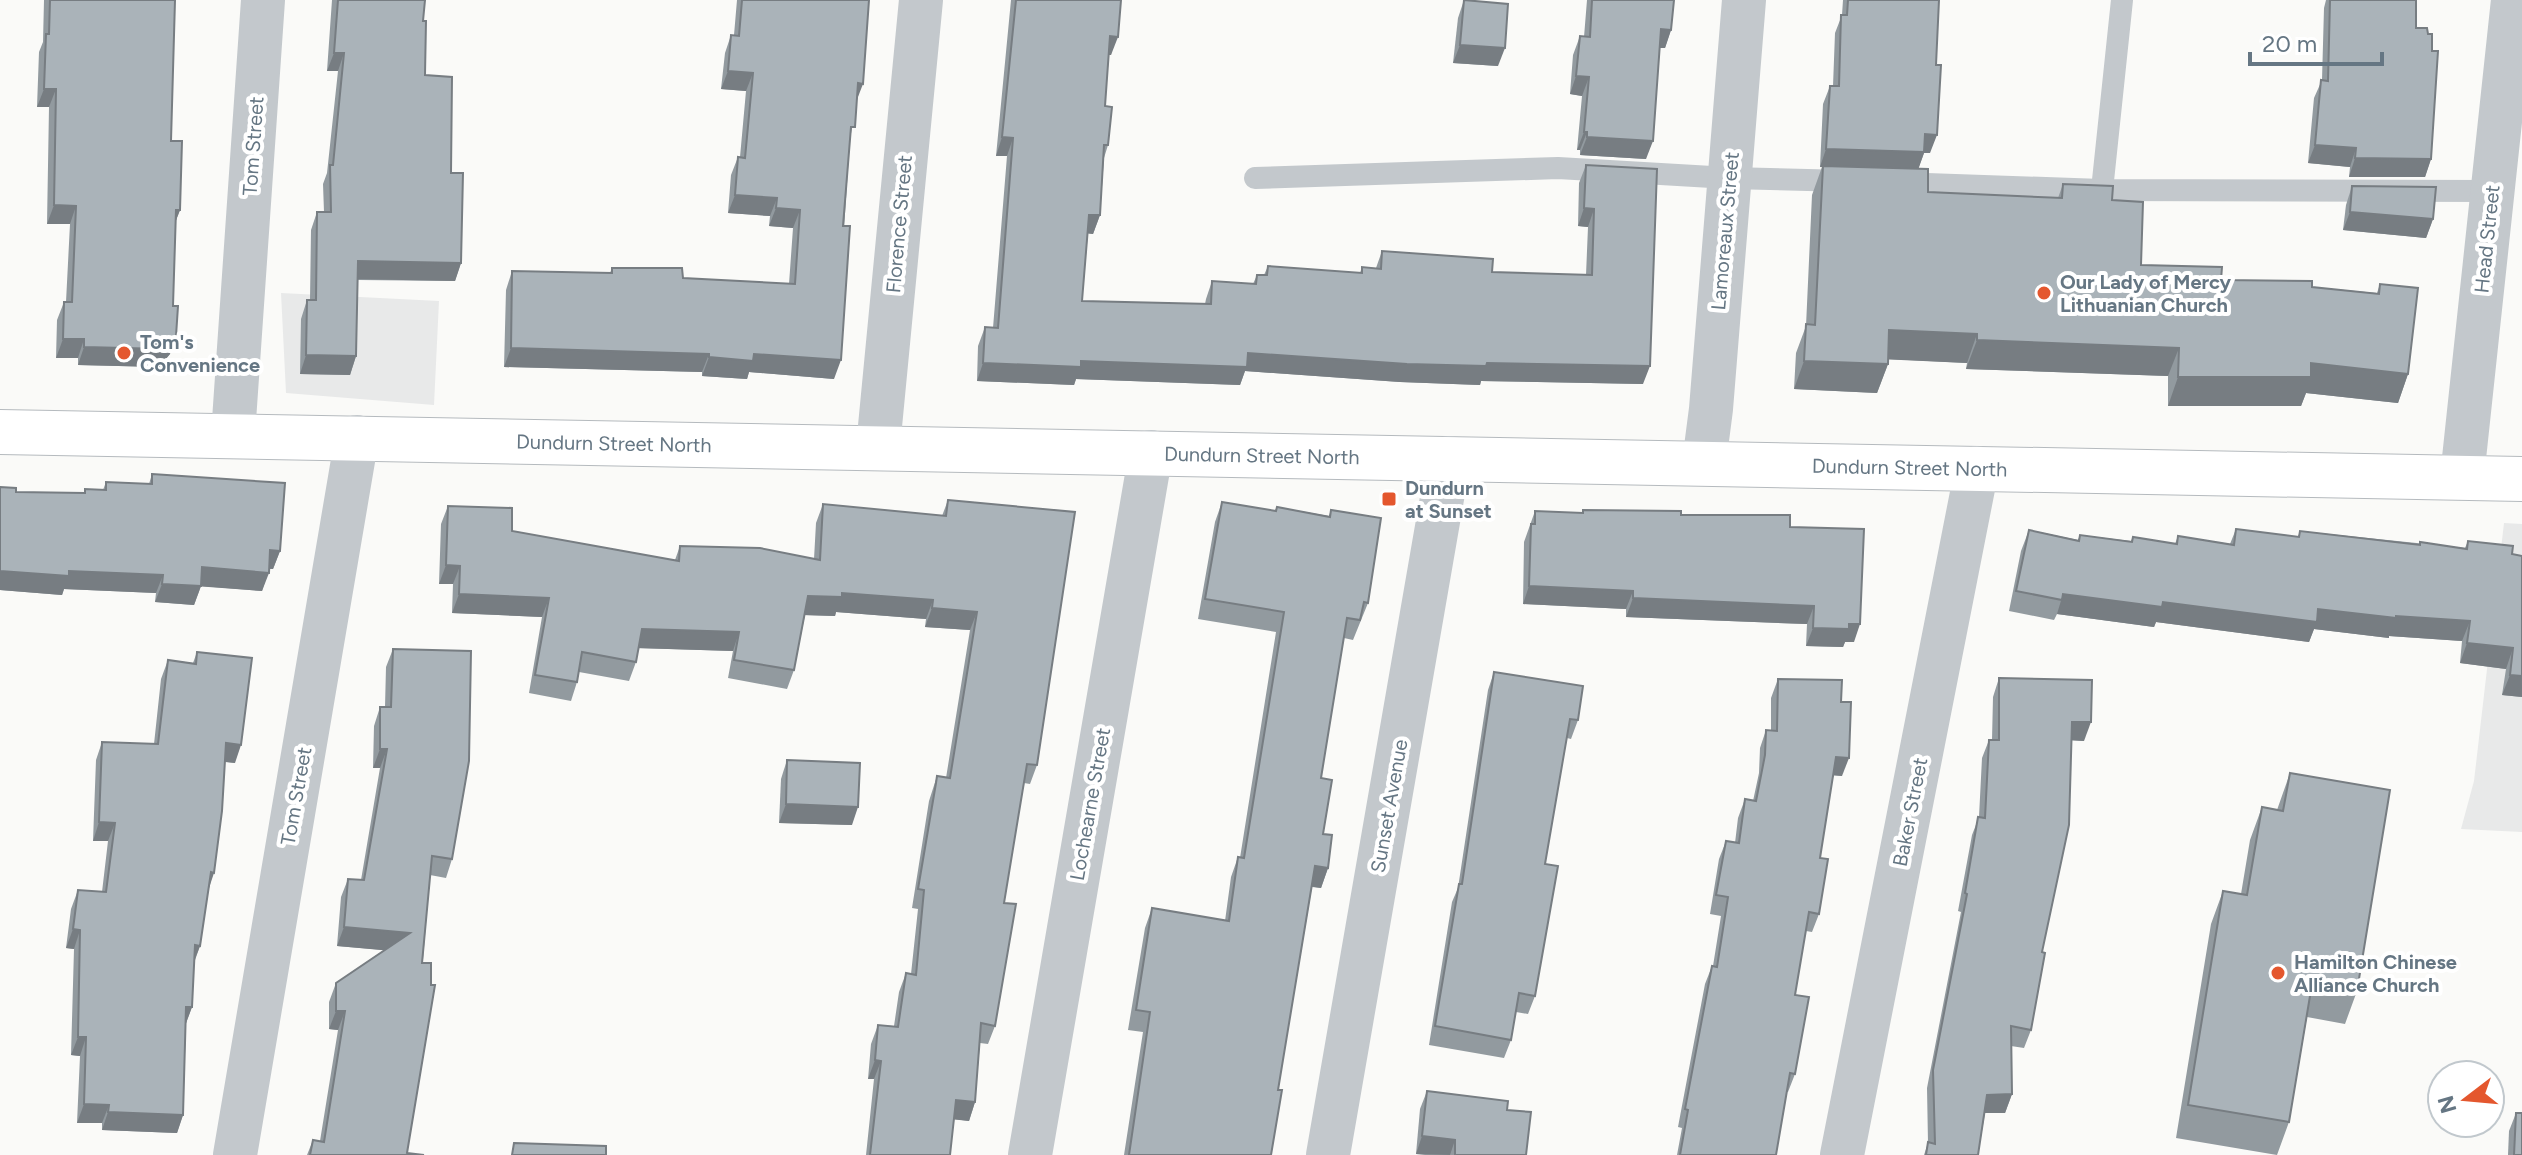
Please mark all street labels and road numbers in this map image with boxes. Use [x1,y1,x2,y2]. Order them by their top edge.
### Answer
street label: Tom Street [238,96,268,196]
street label: Lamoreaux Street [1706,151,1744,311]
street label: Florence Street [881,154,917,294]
street label: Head Street [2469,184,2505,294]
street label: Dundurn Street North [516,430,712,457]
street label: Dundurn Street North [1164,442,1360,469]
street label: Dundurn Street North [1812,454,2008,481]
street label: Lochearne Street [1065,726,1115,882]
street label: Sunset Avenue [1365,737,1413,875]
street label: Tom Street [276,745,316,847]
street label: Baker Street [1888,755,1932,869]

